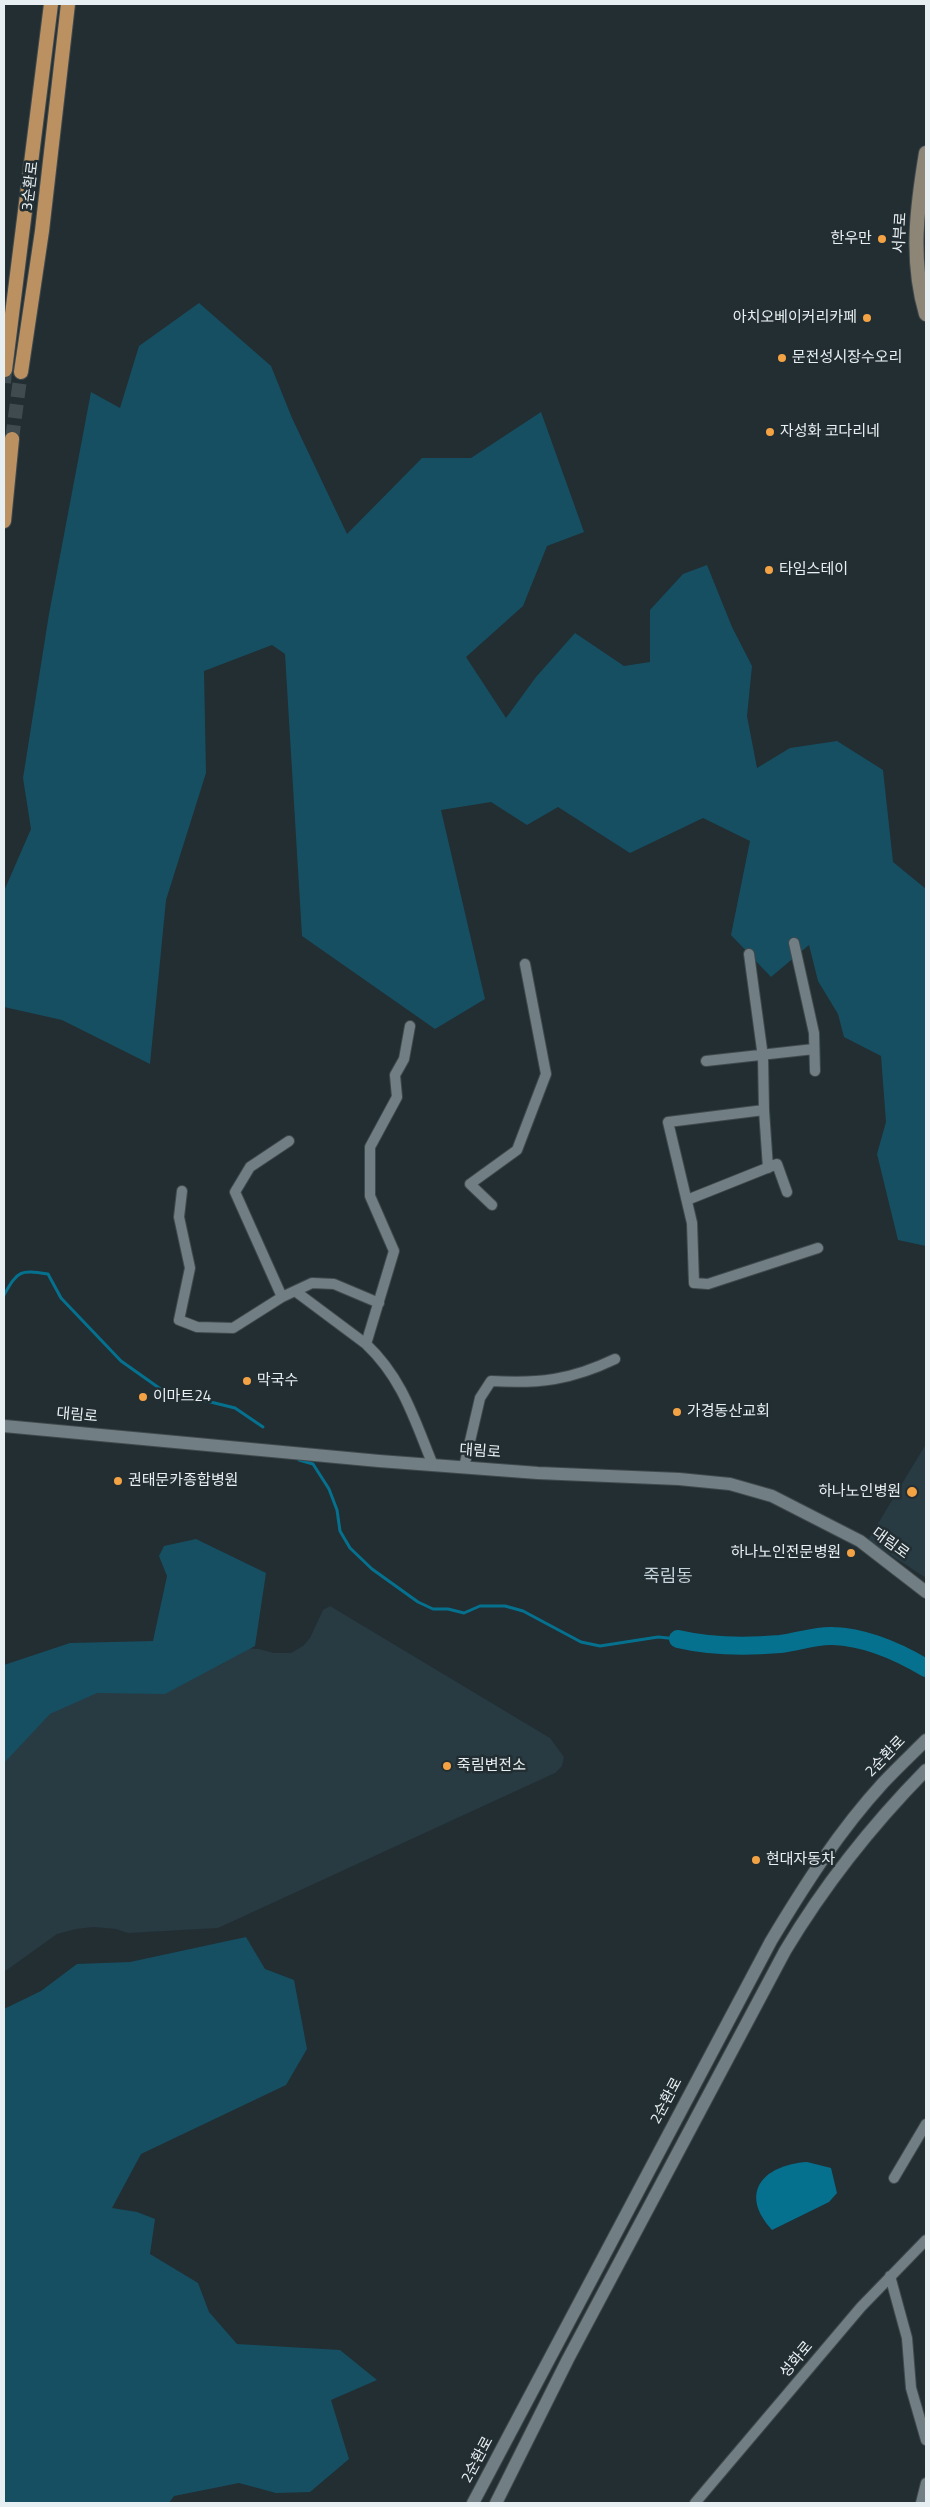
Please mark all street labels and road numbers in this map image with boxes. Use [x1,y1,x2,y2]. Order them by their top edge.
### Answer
street label: 3순환로 [19,160,43,212]
street label: 서부로 [891,212,911,254]
street label: 대림로 [56,1405,98,1427]
street label: 대림로 [459,1442,501,1462]
street label: 대림로 [868,1525,912,1563]
street label: 2순환로 [862,1733,910,1781]
street label: 2순환로 [647,2075,687,2127]
street label: 성화로 [777,2338,817,2382]
street label: 2순환로 [458,2434,498,2486]

